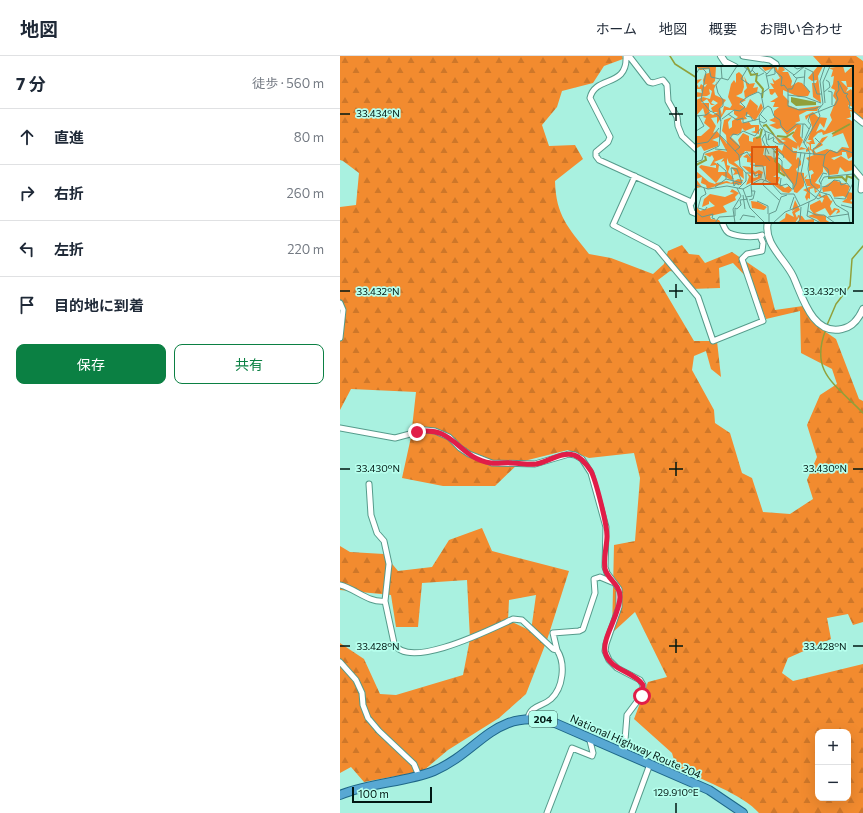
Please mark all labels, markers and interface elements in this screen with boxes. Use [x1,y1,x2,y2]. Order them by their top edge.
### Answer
text: 地図 [20,17,58,40]
text: ホーム [595,20,637,37]
text: 地図 [659,20,687,37]
text: 概要 [709,20,737,37]
text: お問い合わせ [759,20,843,37]
inset map [696,66,853,223]
text: 7 分 [16,73,46,94]
text: 徒歩 · 560 m [252,75,324,91]
text: 33.434°N [356,107,400,119]
icon: ahead [16,126,38,148]
text: 直進 [54,128,84,146]
text: 80 m [294,129,324,145]
icon: right [16,182,38,204]
text: 右折 [54,184,84,202]
text: 260 m [287,185,324,201]
icon: left [16,238,38,260]
text: 左折 [54,240,84,258]
text: 220 m [287,241,324,257]
text: 33.432°N [357,285,399,297]
text: 33.432°N [804,285,846,297]
icon: arrive [16,294,38,316]
text: 目的地に到着 [54,296,144,314]
button: 保存 [16,344,166,384]
button: 共有 [174,344,324,384]
route end [408,423,426,441]
text: 33.430°N [356,462,400,474]
text: 33.430°N [803,462,847,474]
text: 33.428°N [356,640,400,652]
text: 33.428°N [803,640,847,652]
route start [633,687,651,705]
road number: 204 [529,711,557,727]
street label: National Highway Route 204 [568,711,704,781]
map controls [815,729,851,801]
button: + [815,729,851,765]
button: − [815,765,851,801]
scale bar [352,785,432,804]
text: 129.910°E [653,786,699,798]
text: 100 m [358,787,389,800]

